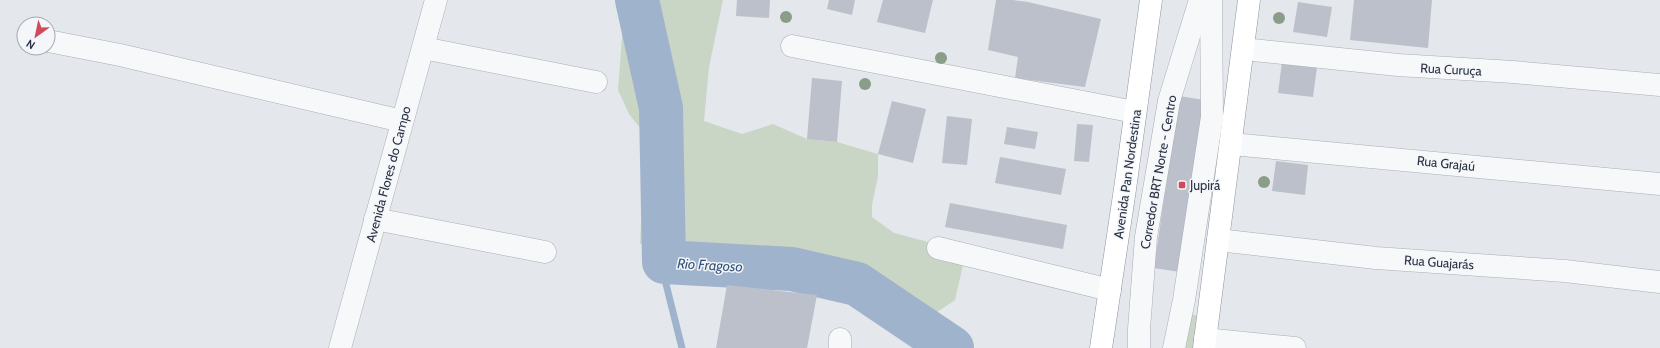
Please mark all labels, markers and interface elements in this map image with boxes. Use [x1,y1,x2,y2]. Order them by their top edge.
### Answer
north arrow [16,16,56,56]
text: N [23,36,38,52]
street label: Rua Curuça [1420,59,1483,79]
street label: Corredor BRT Norte - Centro [1137,94,1179,250]
street label: Avenida Flores do Campo [362,104,414,244]
street label: Avenida Pan Nordestina [1110,108,1144,240]
street label: Rua Grajaú [1416,152,1476,175]
place label: Jupirá [1189,177,1221,193]
marker: Jupirá [1177,180,1187,190]
street label: Rua Guajarás [1403,252,1475,273]
water label: Rio Fragoso [677,254,743,276]

